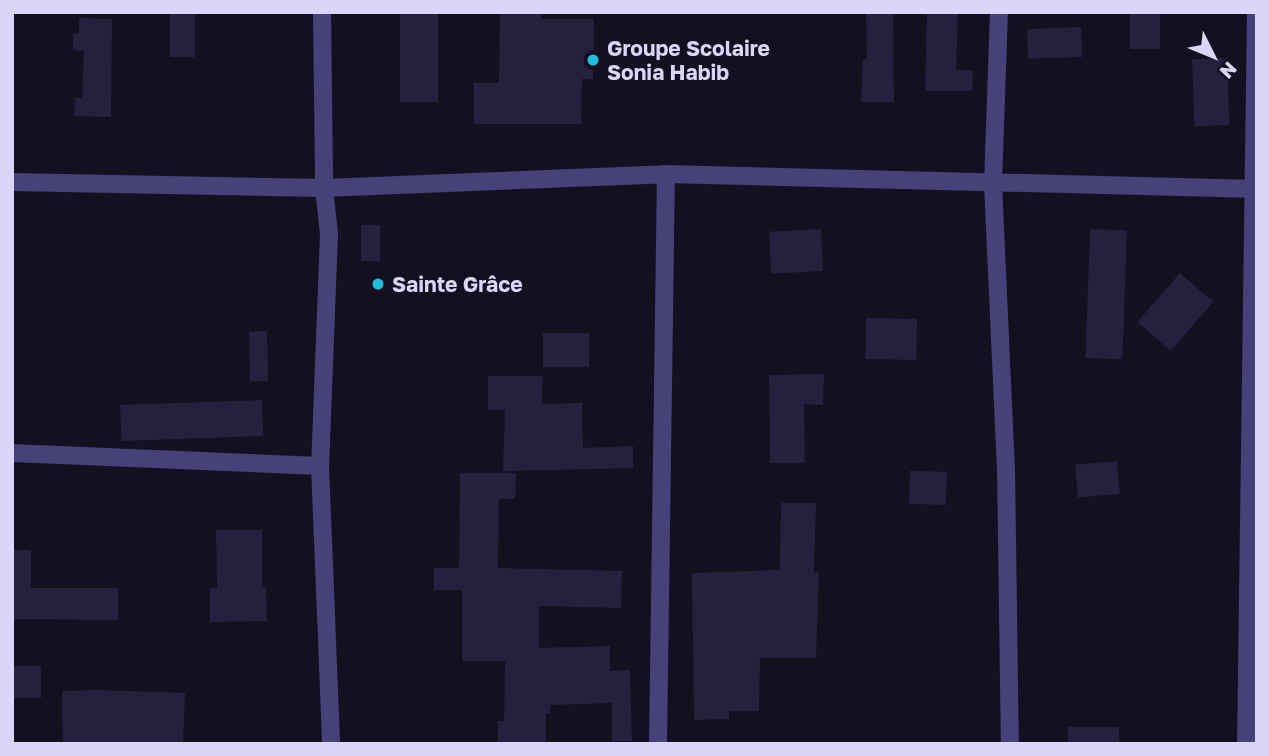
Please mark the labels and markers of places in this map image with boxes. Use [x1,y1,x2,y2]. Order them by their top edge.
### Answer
place label: Groupe Scolaire Sonia Habib [607,35,770,85]
marker: Groupe Scolaire Sonia Habib [585,52,601,68]
place label: Sainte Grâce [392,271,523,297]
marker: Sainte Grâce [370,276,386,292]

